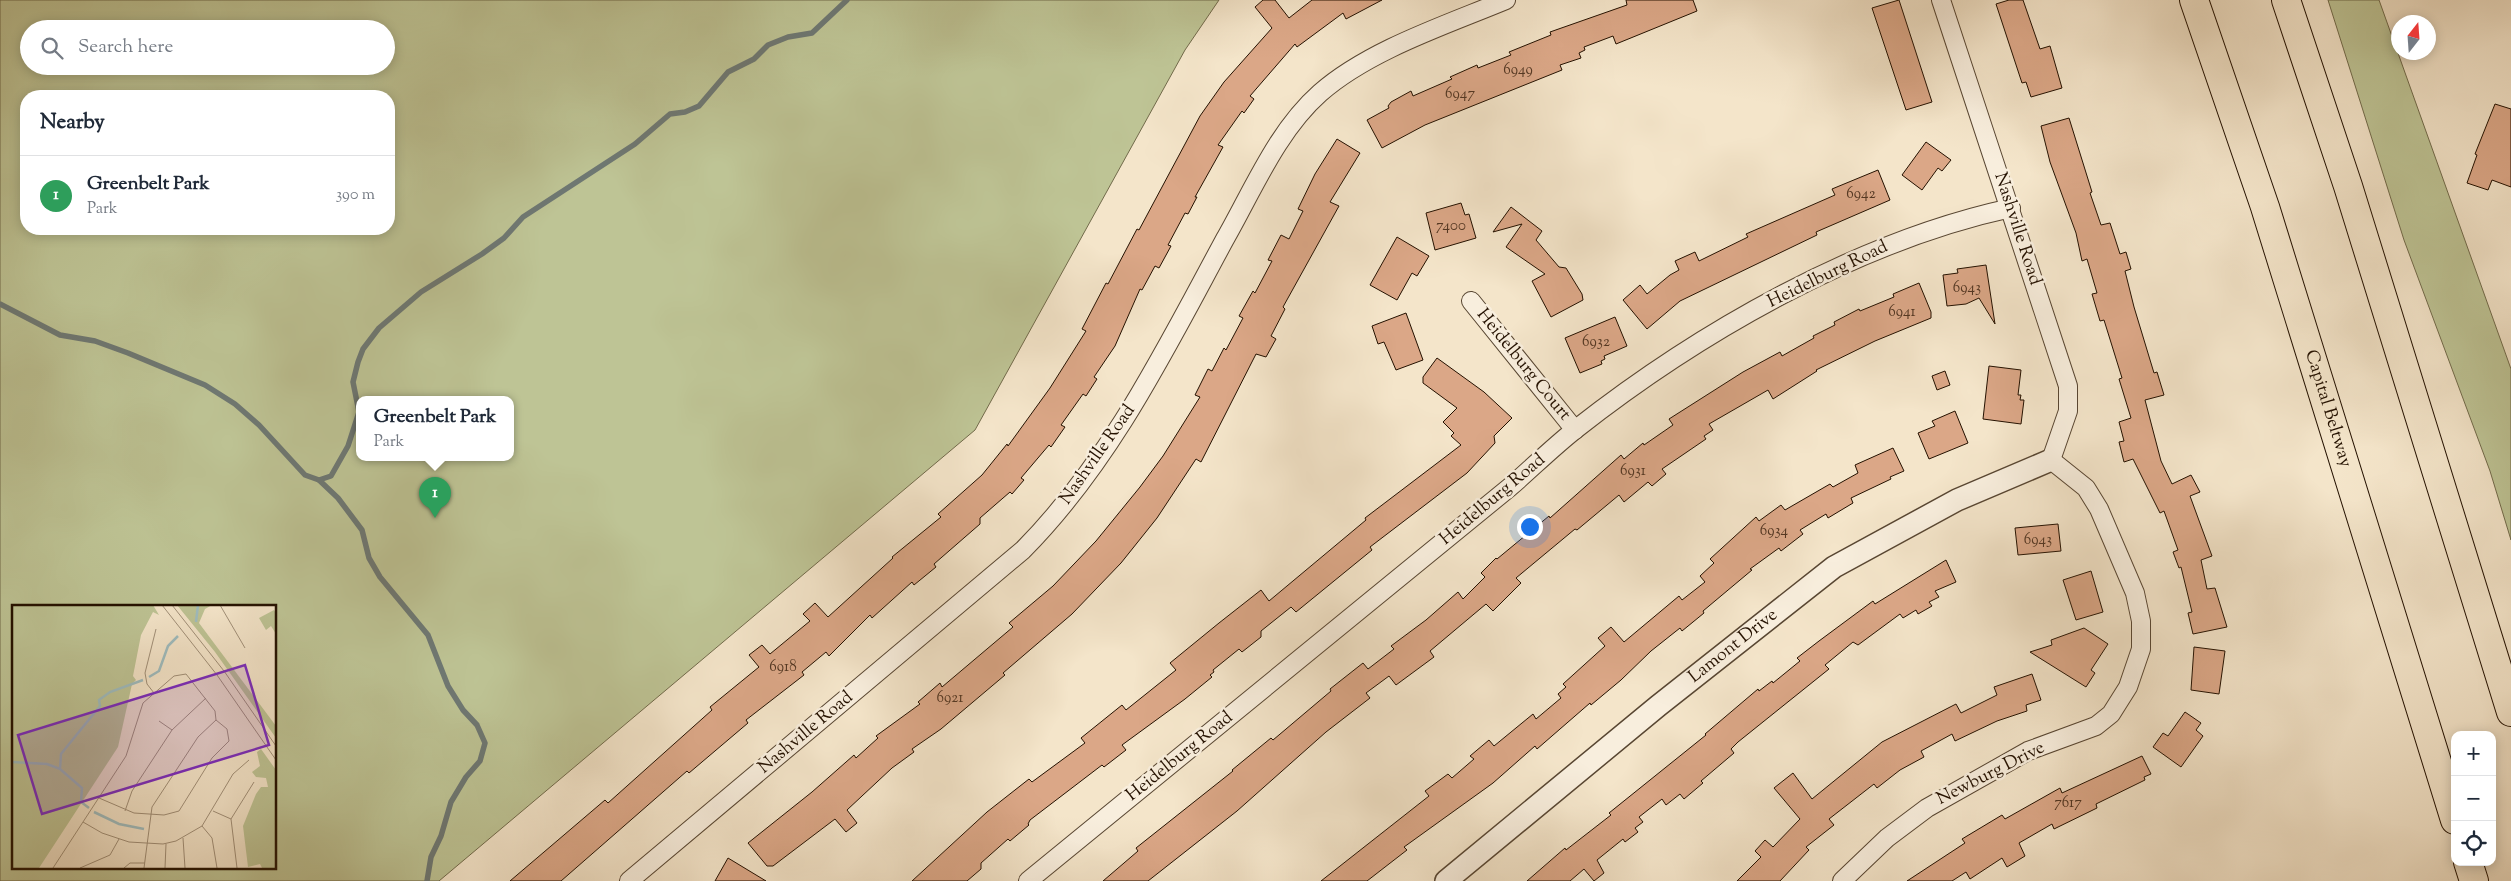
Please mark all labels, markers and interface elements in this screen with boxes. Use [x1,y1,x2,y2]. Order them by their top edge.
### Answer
north arrow [2391,15,2436,60]
search box [20,20,395,75]
icon: search [38,34,66,62]
text: Search here [78,34,173,61]
house number: 6949 [1503,60,1533,81]
house number: 6947 [1445,84,1475,105]
text: Nearby [40,108,105,138]
street label: Nashville Road [1987,169,2047,289]
text: Greenbelt Park [87,171,210,198]
text: 1 [53,184,59,207]
text: 390 m [336,184,375,207]
house number: 6942 [1846,184,1876,205]
text: Park [87,198,118,221]
house number: 7400 [1436,216,1466,237]
street label: Heidelburg Road [1763,235,1893,315]
house number: 6943 [1953,278,1981,299]
house number: 6941 [1888,302,1916,323]
street label: Heidelburg Court [1470,303,1576,427]
house number: 6932 [1582,332,1610,353]
street label: Capital Beltway [2297,347,2358,471]
popup [356,396,514,461]
street label: Nashville Road [1054,400,1142,510]
text: Greenbelt Park [374,404,496,431]
text: Park [374,431,404,454]
street label: Heidelburg Road [1434,448,1552,552]
house number: 6931 [1620,461,1646,482]
pin: 1 [419,477,451,518]
your location [1517,514,1543,540]
house number: 6934 [1760,521,1789,542]
house number: 6943 [2024,530,2052,551]
street label: Lamont Drive [1683,603,1784,690]
inset map [12,605,276,868]
house number: 6918 [769,657,797,678]
street label: Nashville Road [753,685,859,781]
house number: 6921 [937,688,963,709]
street label: Heidelburg Road [1121,706,1239,808]
map controls [2451,731,2496,866]
button: + [2451,731,2496,776]
street label: Newburg Drive [1932,736,2050,812]
button: − [2451,776,2496,821]
house number: 7617 [2054,793,2082,814]
button: locate [2451,821,2496,866]

